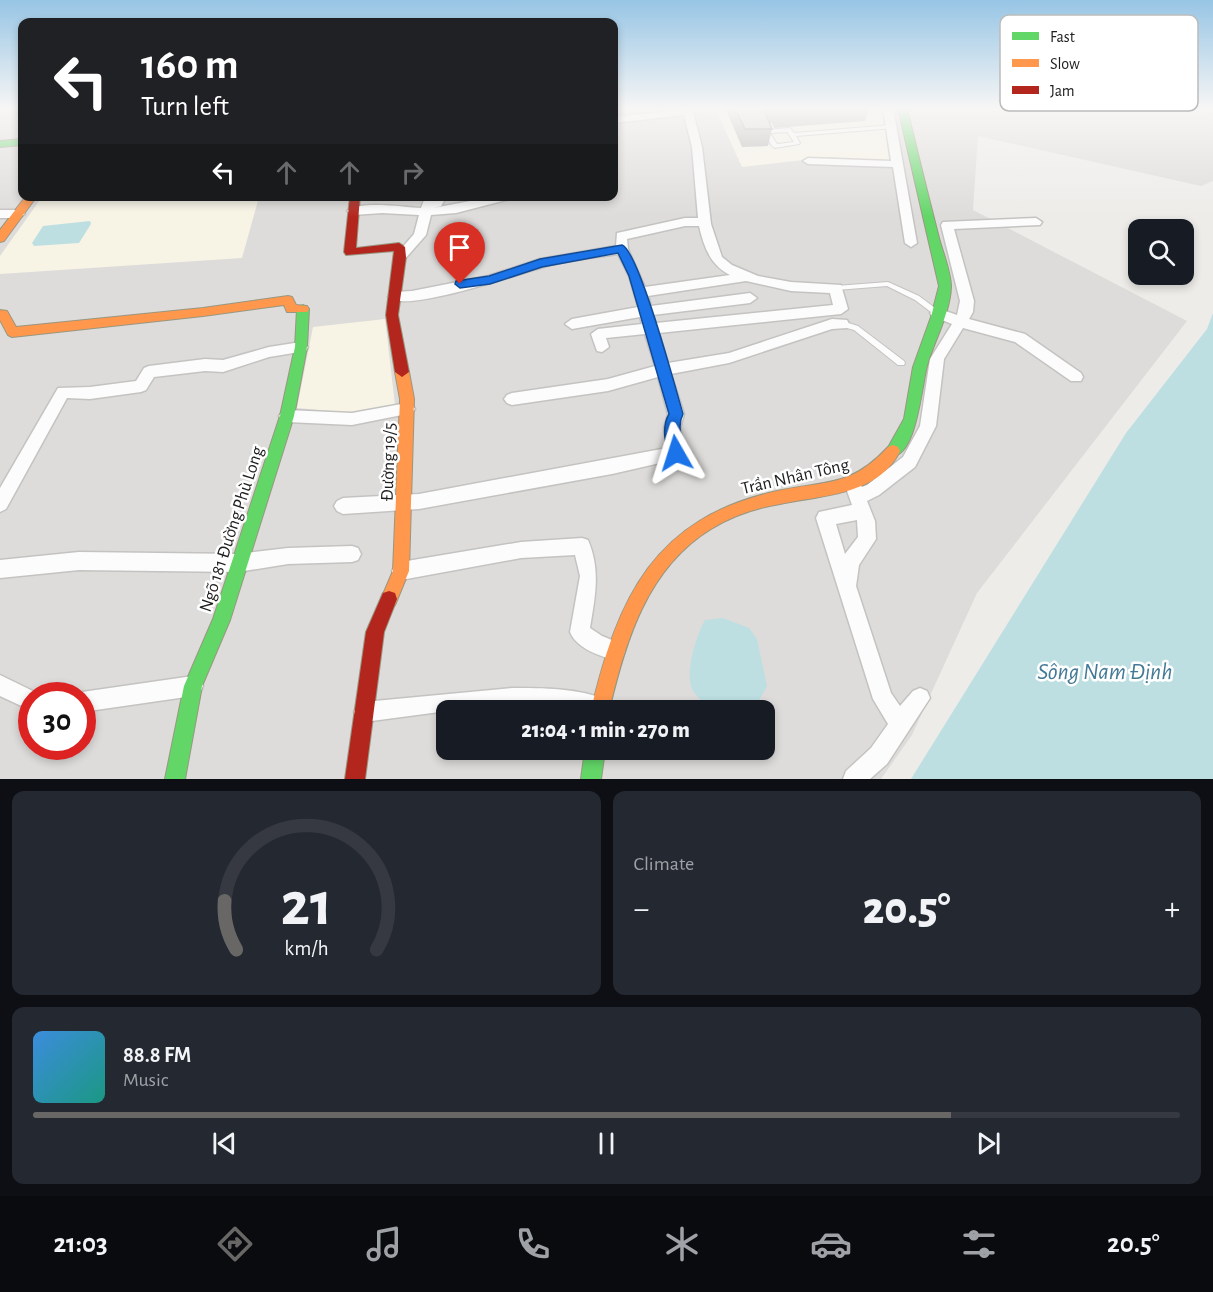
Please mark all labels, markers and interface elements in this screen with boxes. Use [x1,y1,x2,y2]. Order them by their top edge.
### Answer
legend [1000,15,1198,111]
text: Fast [1050,29,1075,45]
icon: left [42,42,120,120]
text: 160 m [141,44,239,86]
text: Slow [1050,56,1080,72]
text: Jam [1050,83,1075,99]
text: Turn left [141,93,229,120]
icon: left [207,156,240,189]
icon: ahead [270,156,303,189]
icon: ahead [333,156,366,189]
icon: right [396,156,429,189]
map controls [1128,219,1194,285]
button: search [1128,219,1194,285]
pin [434,222,485,284]
icon: arrive [443,231,476,264]
position arrow [644,421,708,485]
street label: Đường 19/5 [379,422,399,502]
street label: Ngõ 181 Đường Phù Long [197,444,267,614]
street label: Trần Nhân Tông [739,455,851,498]
water label: Sông Nam Định [1037,660,1173,684]
speed limit sign: 30 [18,682,96,760]
text: 21:04 · 1 min · 270 m [521,719,690,741]
text: Climate [634,854,694,874]
text: 21 [280,874,332,936]
text: 20.5° [863,887,951,932]
text: − [634,893,649,926]
text: + [1164,893,1180,926]
text: km/h [284,938,328,959]
text: 88.8 FM [123,1044,191,1066]
text: Music [123,1070,169,1090]
icon: previous [208,1127,241,1160]
icon: pause [590,1127,623,1160]
icon: next [972,1127,1005,1160]
icon: directions [214,1223,256,1265]
icon: music [363,1223,405,1265]
icon: phone [512,1223,554,1265]
icon: climate [661,1223,703,1265]
icon: car [810,1223,852,1265]
icon: filters [958,1223,1000,1265]
text: 21:03 [53,1230,108,1257]
text: 20.5° [1107,1230,1160,1257]

